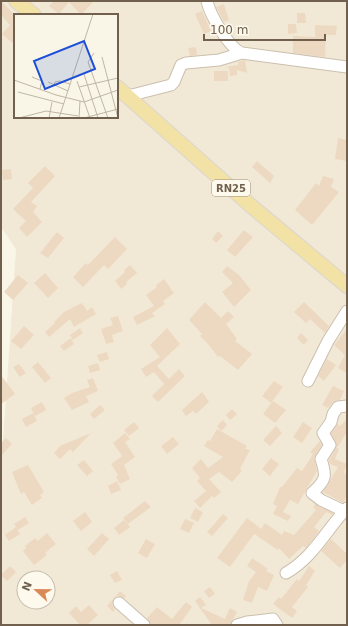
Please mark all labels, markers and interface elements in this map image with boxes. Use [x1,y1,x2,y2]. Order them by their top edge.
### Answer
inset map [14,14,118,118]
scale bar [204,16,325,42]
text: 100 m [210,23,248,37]
road number: RN25 [212,180,250,196]
north arrow [16,570,56,610]
text: N [19,580,35,593]

